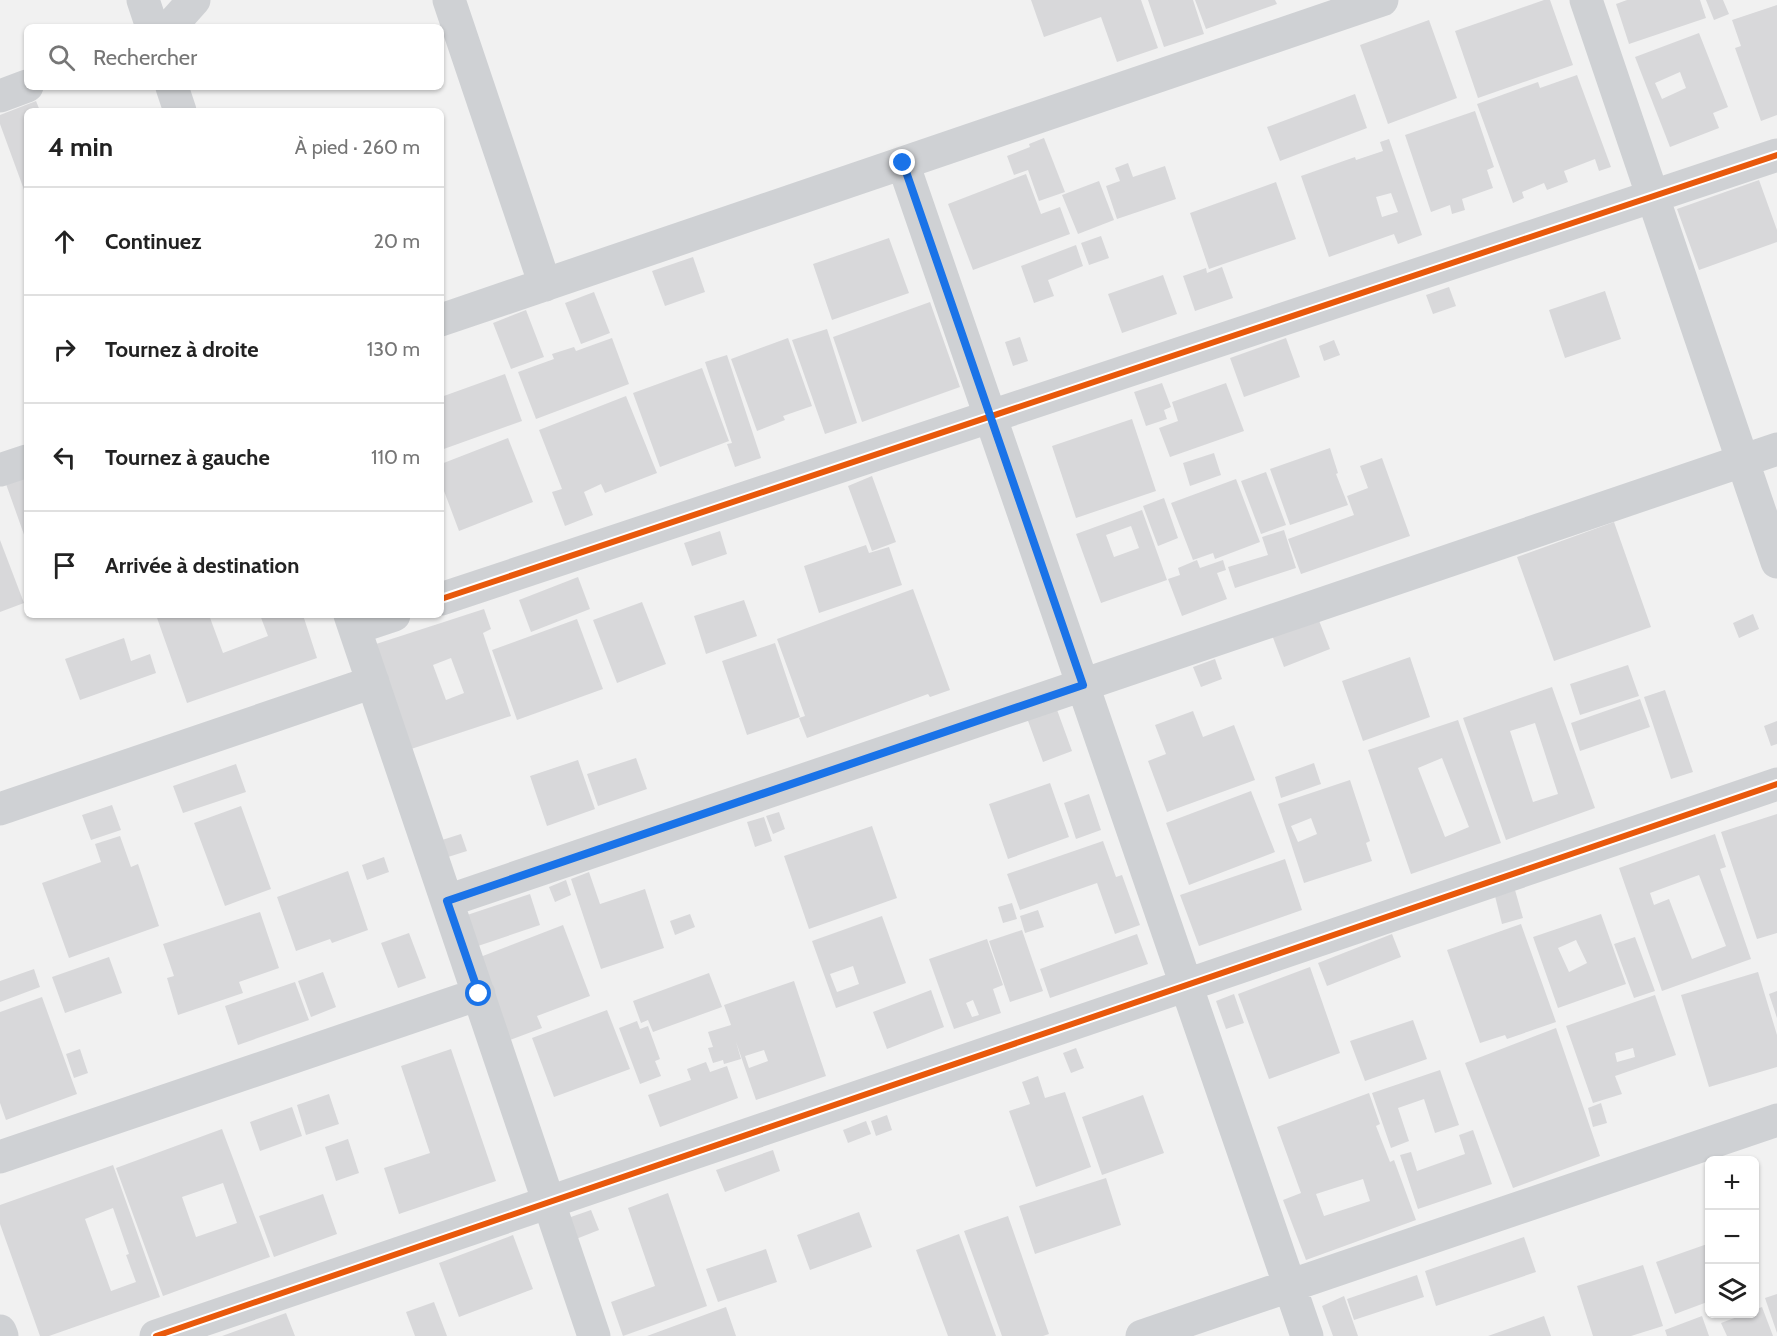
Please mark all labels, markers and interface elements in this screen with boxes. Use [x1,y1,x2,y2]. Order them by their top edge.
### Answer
search box [24,24,444,90]
icon: search [45,41,78,74]
text: Rechercher [93,44,197,71]
text: 4 min [48,131,113,163]
text: À pied · 260 m [295,135,420,159]
route end [889,149,915,175]
icon: ahead [48,225,81,258]
text: Continuez [105,228,202,255]
text: 20 m [374,229,420,253]
icon: right [48,333,81,366]
text: Tournez à droite [105,336,259,363]
text: 130 m [367,337,420,361]
icon: left [48,441,81,474]
text: Tournez à gauche [105,444,270,471]
text: 110 m [371,445,420,469]
icon: arrive [48,549,81,582]
text: Arrivée à destination [105,552,299,579]
route start [465,980,491,1006]
map controls [1705,1156,1759,1318]
button: + [1705,1156,1759,1210]
button: − [1705,1210,1759,1264]
button: layers [1705,1264,1759,1318]

